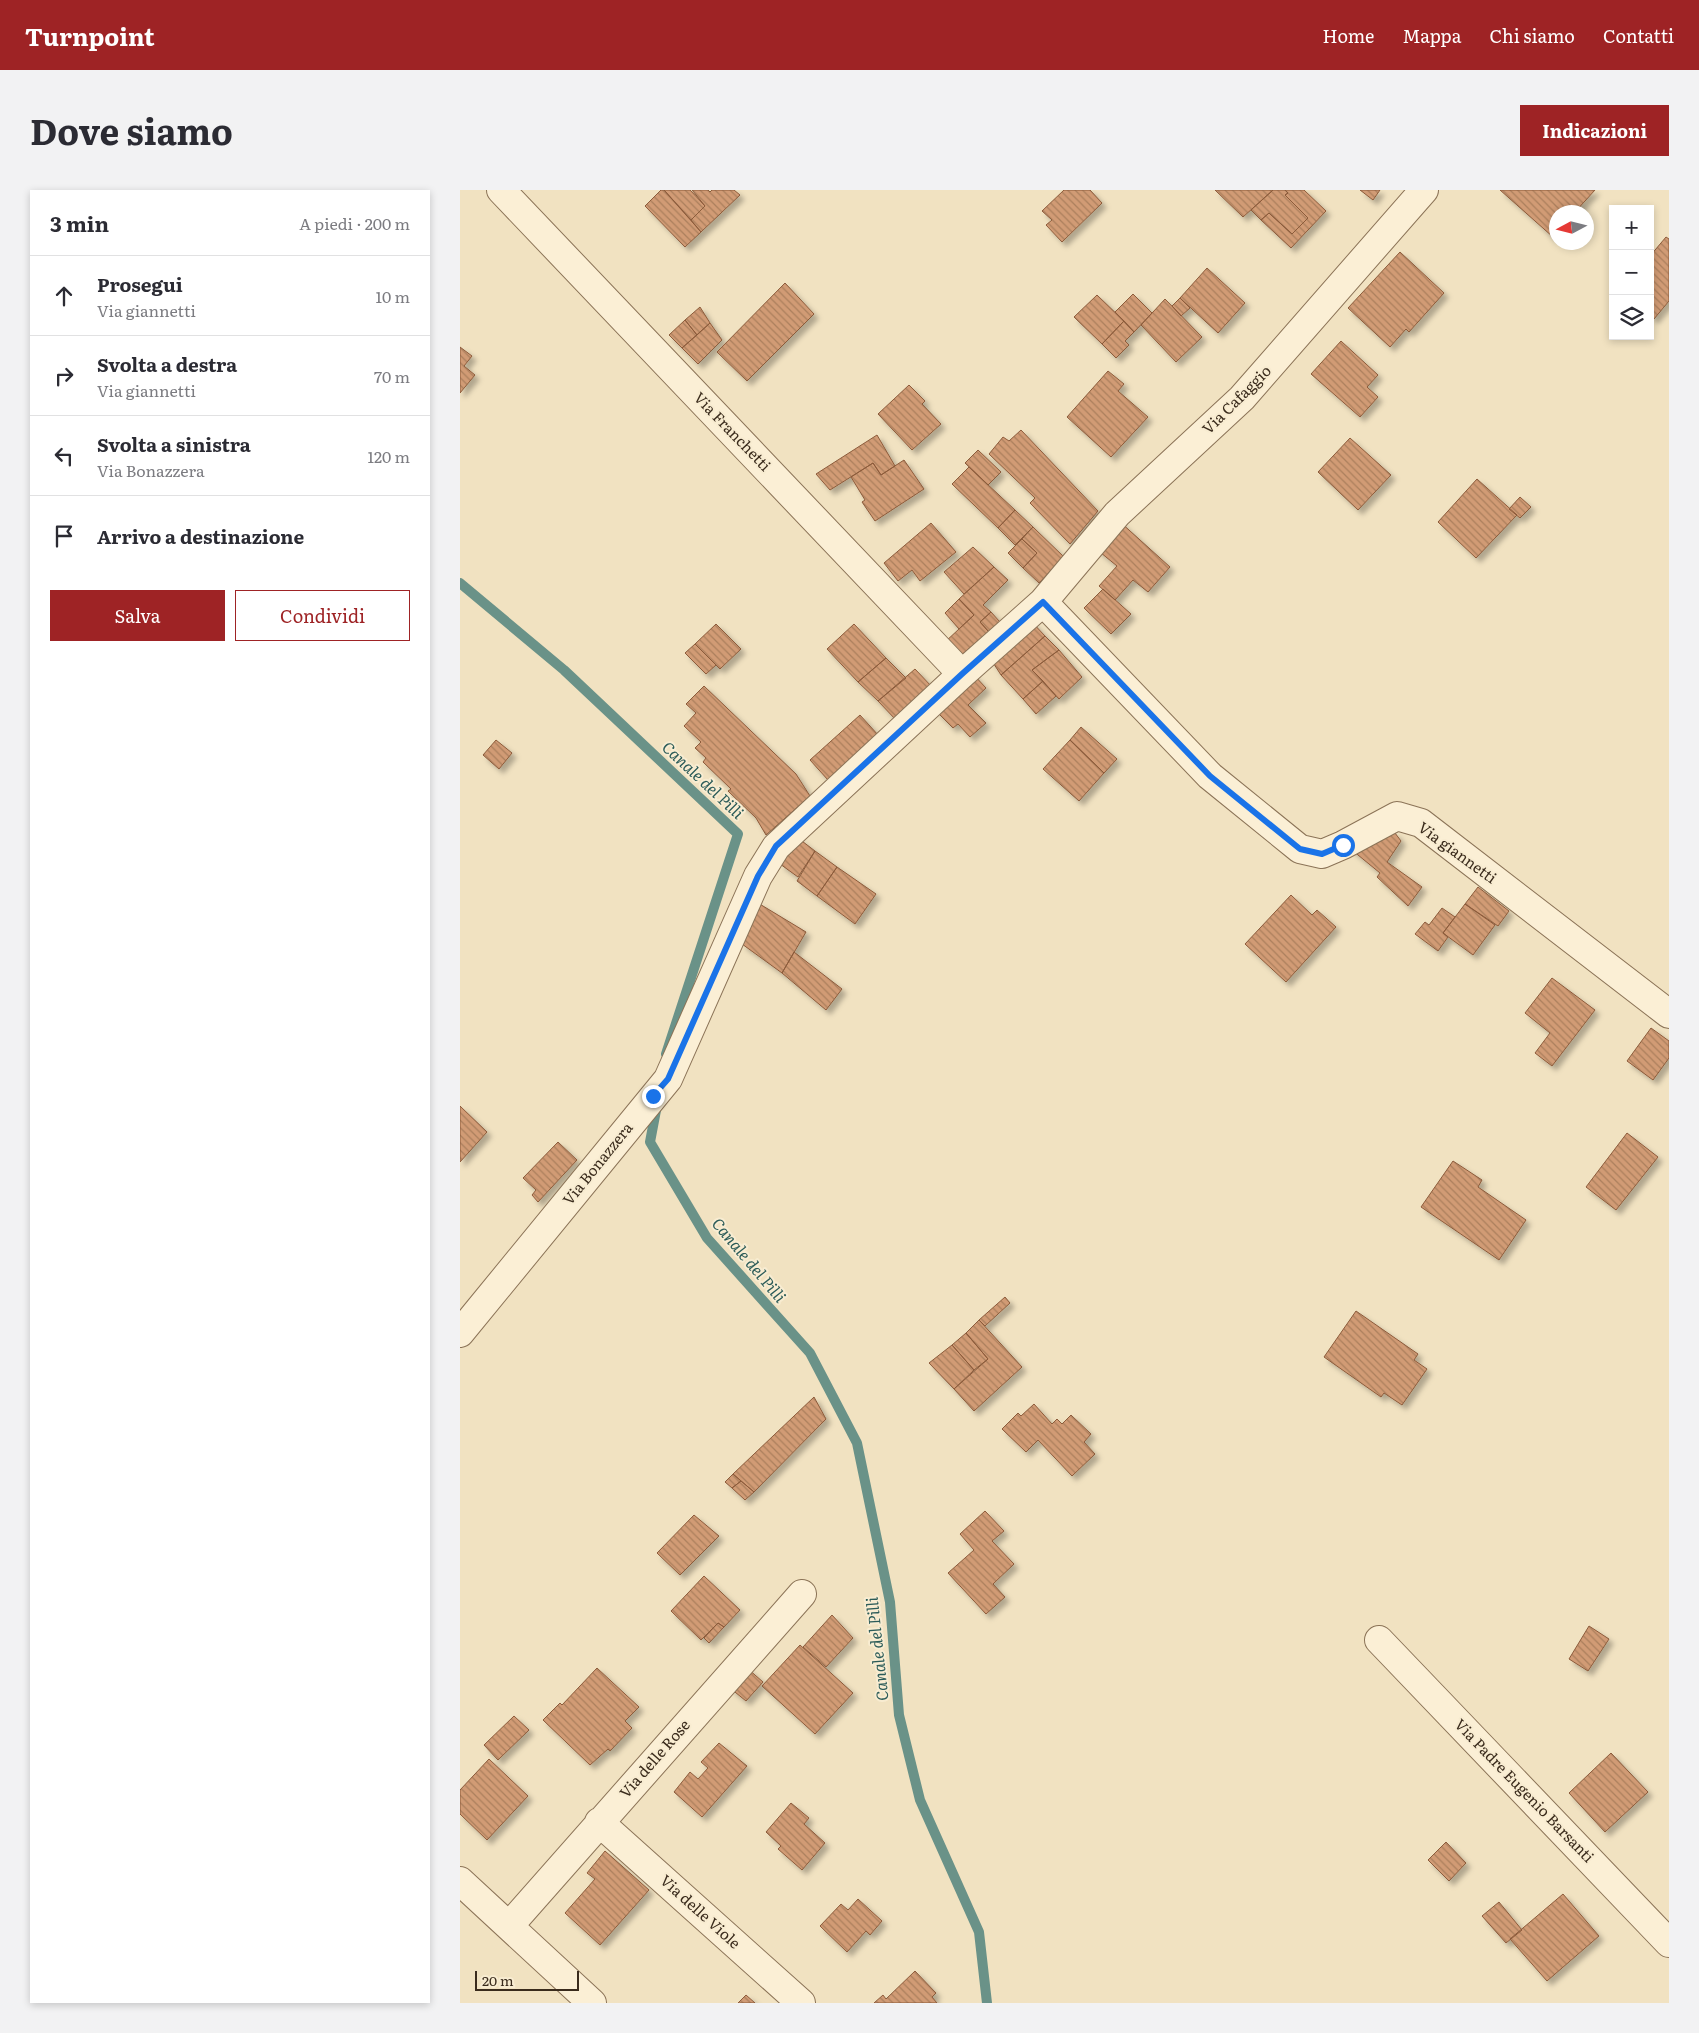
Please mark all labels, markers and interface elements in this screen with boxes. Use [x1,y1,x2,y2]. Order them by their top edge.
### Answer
text: Turnpoint [25,18,155,53]
text: Home [1322,22,1374,49]
text: Mappa [1402,22,1461,49]
text: Chi siamo [1489,22,1575,49]
text: Contatti [1603,22,1674,49]
text: Dove siamo [30,104,233,156]
button: Indicazioni [1520,105,1669,156]
north arrow [1549,205,1594,250]
map controls [1609,205,1654,340]
button: + [1609,205,1654,250]
text: 3 min [50,207,109,238]
text: A piedi · 200 m [299,211,410,235]
button: − [1609,250,1654,295]
text: Prosegui [97,270,183,298]
icon: ahead [50,282,78,310]
text: 10 m [376,284,410,308]
button: layers [1609,295,1654,340]
text: Via giannetti [97,298,196,322]
text: Svolta a destra [97,350,237,378]
street label: Via Cafaggio [1196,359,1276,439]
icon: right [50,362,78,390]
text: 70 m [374,364,410,388]
text: Via giannetti [97,378,196,402]
street label: Via Franchetti [689,386,777,476]
text: Svolta a sinistra [97,430,251,458]
icon: left [50,442,78,470]
text: 120 m [367,444,410,468]
text: Via Bonazzera [97,458,205,482]
icon: arrive [50,522,78,550]
text: Arrivo a destinazione [97,522,304,550]
button: Salva [50,590,225,641]
button: Condividi [235,590,410,641]
water label: Canale del Pilli [657,735,750,824]
street label: Via giannetti [1414,815,1502,888]
route start [1332,834,1355,857]
route end [642,1085,665,1108]
street label: Via Bonazzera [556,1116,638,1210]
water label: Canale del Pilli [707,1212,793,1307]
water label: Canale del Pilli [859,1596,893,1702]
street label: Via delle Rose [613,1713,695,1802]
street label: Via Padre Eugenio Barsanti [1450,1713,1600,1867]
street label: Via delle Viole [656,1868,746,1953]
scale bar [475,1968,579,1991]
text: 20 m [482,1970,514,1990]

